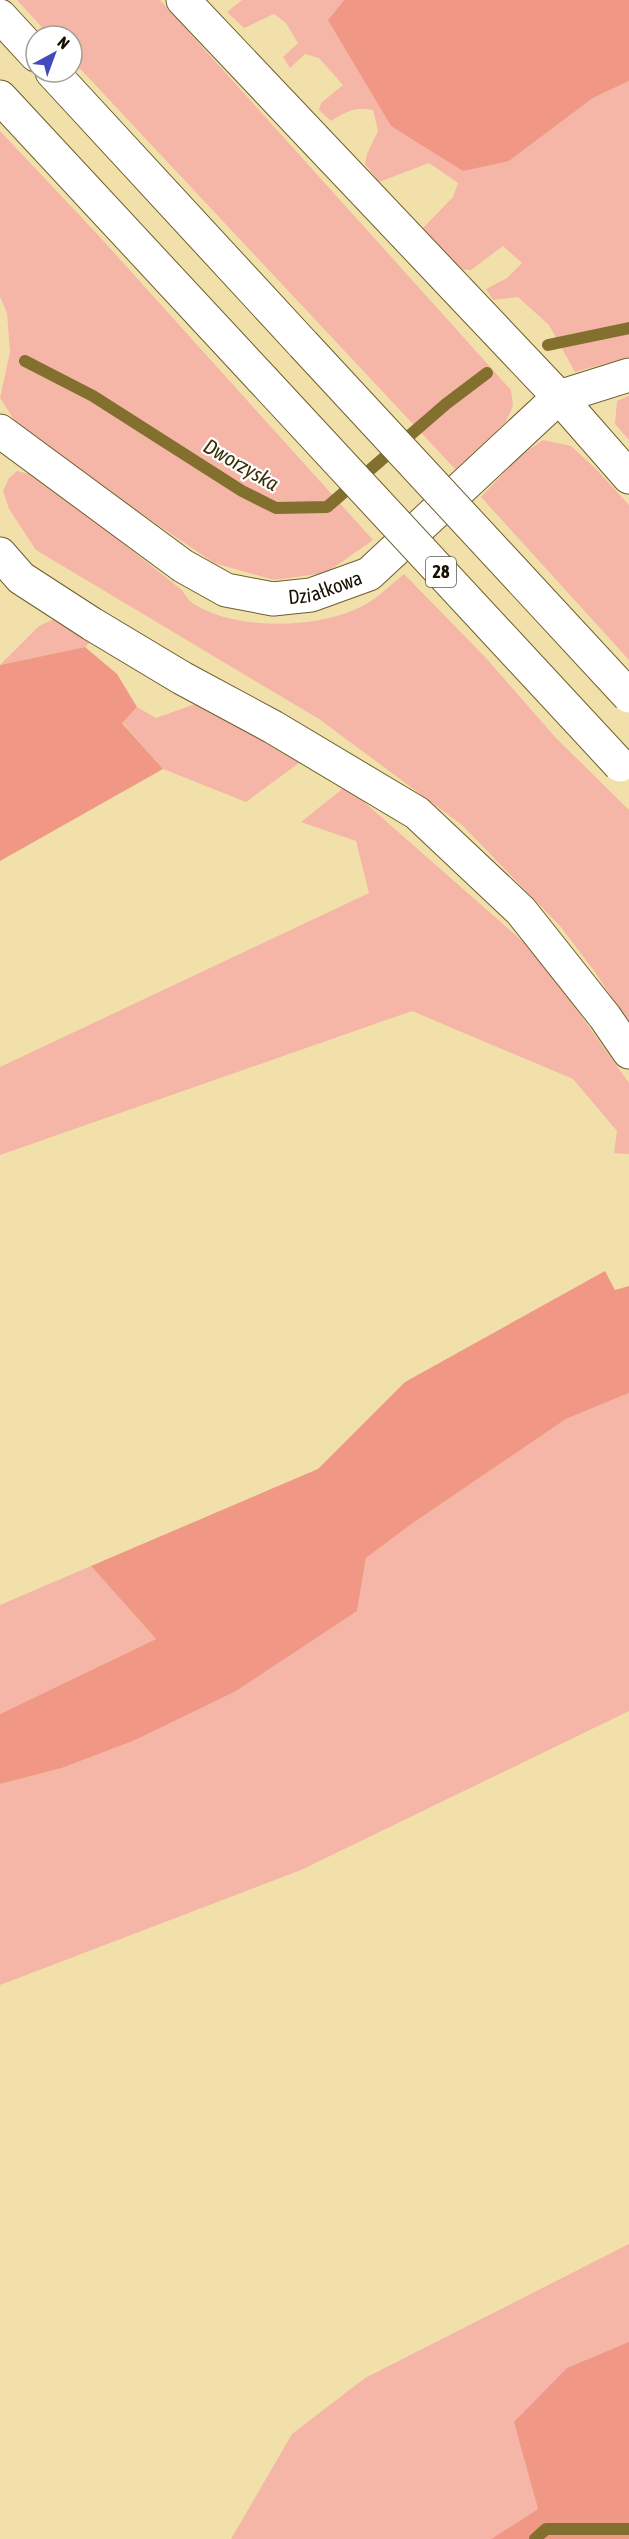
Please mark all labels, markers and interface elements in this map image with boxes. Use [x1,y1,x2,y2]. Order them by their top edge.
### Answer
north arrow [24,24,84,84]
text: N [54,33,73,53]
water label: Dworzyska [200,433,283,495]
road number: 28 [426,557,456,587]
street label: Działkowa [287,566,365,608]

